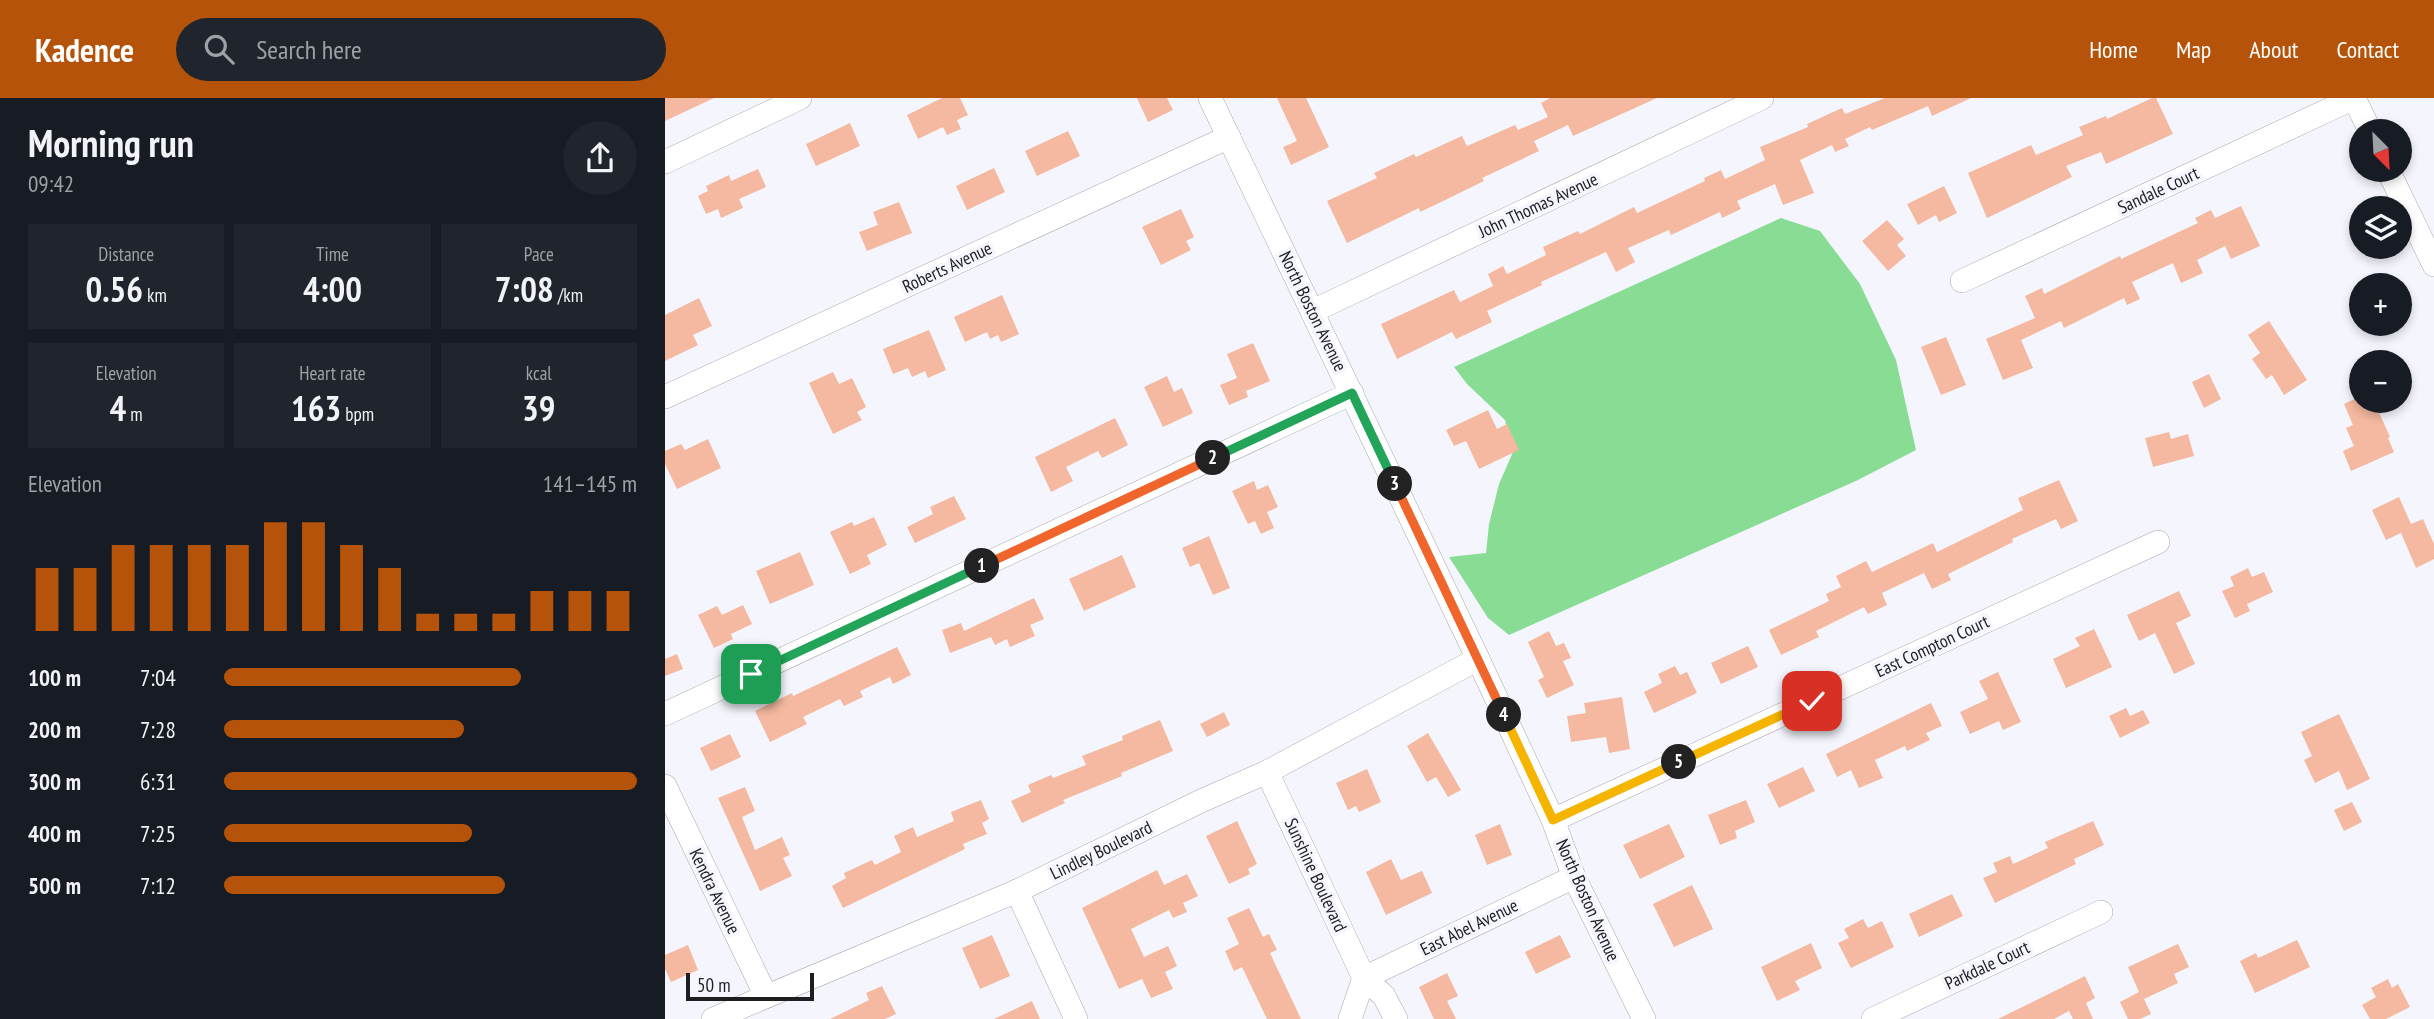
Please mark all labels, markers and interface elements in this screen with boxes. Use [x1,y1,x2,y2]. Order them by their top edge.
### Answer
search box [176,18,666,81]
text: Kadence [35,28,134,71]
icon: search [200,30,238,68]
text: Search here [256,33,362,66]
text: Home [2089,34,2138,65]
text: Map [2176,34,2211,65]
text: About [2249,34,2298,65]
text: Contact [2336,34,2399,65]
text: Morning run [28,118,194,167]
north arrow [2349,119,2411,182]
map controls [2349,119,2412,413]
button: share [563,121,637,195]
street label: Sandale Court [2114,161,2202,219]
street label: John Thomas Avenue [1474,167,1601,243]
text: 09:42 [28,169,74,198]
button: layers [2349,196,2412,259]
street label: Roberts Avenue [899,236,995,298]
text: Distance [98,242,154,266]
text: Time [316,242,349,266]
text: Pace [524,242,554,266]
street label: North Boston Avenue [1274,247,1352,375]
text: 0.56 [85,266,143,312]
text: 4:00 [303,266,362,312]
text: 7:08 [495,266,554,312]
button: + [2349,273,2412,336]
text: km [143,283,167,307]
text: /km [554,283,583,307]
button: − [2349,350,2412,413]
text: Elevation [96,361,157,385]
text: Heart rate [299,361,366,385]
text: kcal [526,361,552,385]
text: 4 [110,385,126,431]
text: 163 [291,385,341,431]
text: 39 [522,385,556,431]
text: m [126,402,143,426]
text: bpm [341,402,374,426]
pin: 2 [1195,440,1231,476]
text: 2 [1208,445,1217,469]
pin: 3 [1377,466,1413,502]
text: Elevation [28,469,102,498]
text: 141–145 m [543,469,637,498]
text: 3 [1390,471,1399,495]
pin: 1 [965,548,999,584]
text: 1 [977,553,986,577]
street label: East Compton Court [1872,610,1993,682]
pin [721,644,781,704]
icon: arrive [732,655,770,693]
text: 100 m [28,663,81,692]
text: 7:04 [140,663,176,692]
pin [1782,671,1842,731]
icon: check [1793,682,1831,720]
pin: 4 [1487,698,1521,732]
text: 4 [1499,702,1508,726]
text: 200 m [28,715,81,744]
text: 7:28 [140,715,176,744]
pin: 5 [1661,744,1697,780]
text: 5 [1674,749,1683,773]
text: 300 m [28,767,81,796]
text: 6:31 [140,767,176,796]
street label: Lindley Boulevard [1046,815,1156,885]
street label: Sunshine Boulevard [1280,815,1352,935]
text: 400 m [28,819,81,848]
text: 7:25 [140,819,176,848]
street label: North Boston Avenue [1551,835,1625,965]
street label: Kendra Avenue [684,844,746,938]
text: 500 m [28,871,81,900]
text: 7:12 [140,871,176,900]
street label: East Abel Avenue [1416,893,1522,961]
street label: Parkdale Court [1941,935,2033,995]
scale bar [686,970,814,1002]
text: 50 m [697,973,731,997]

